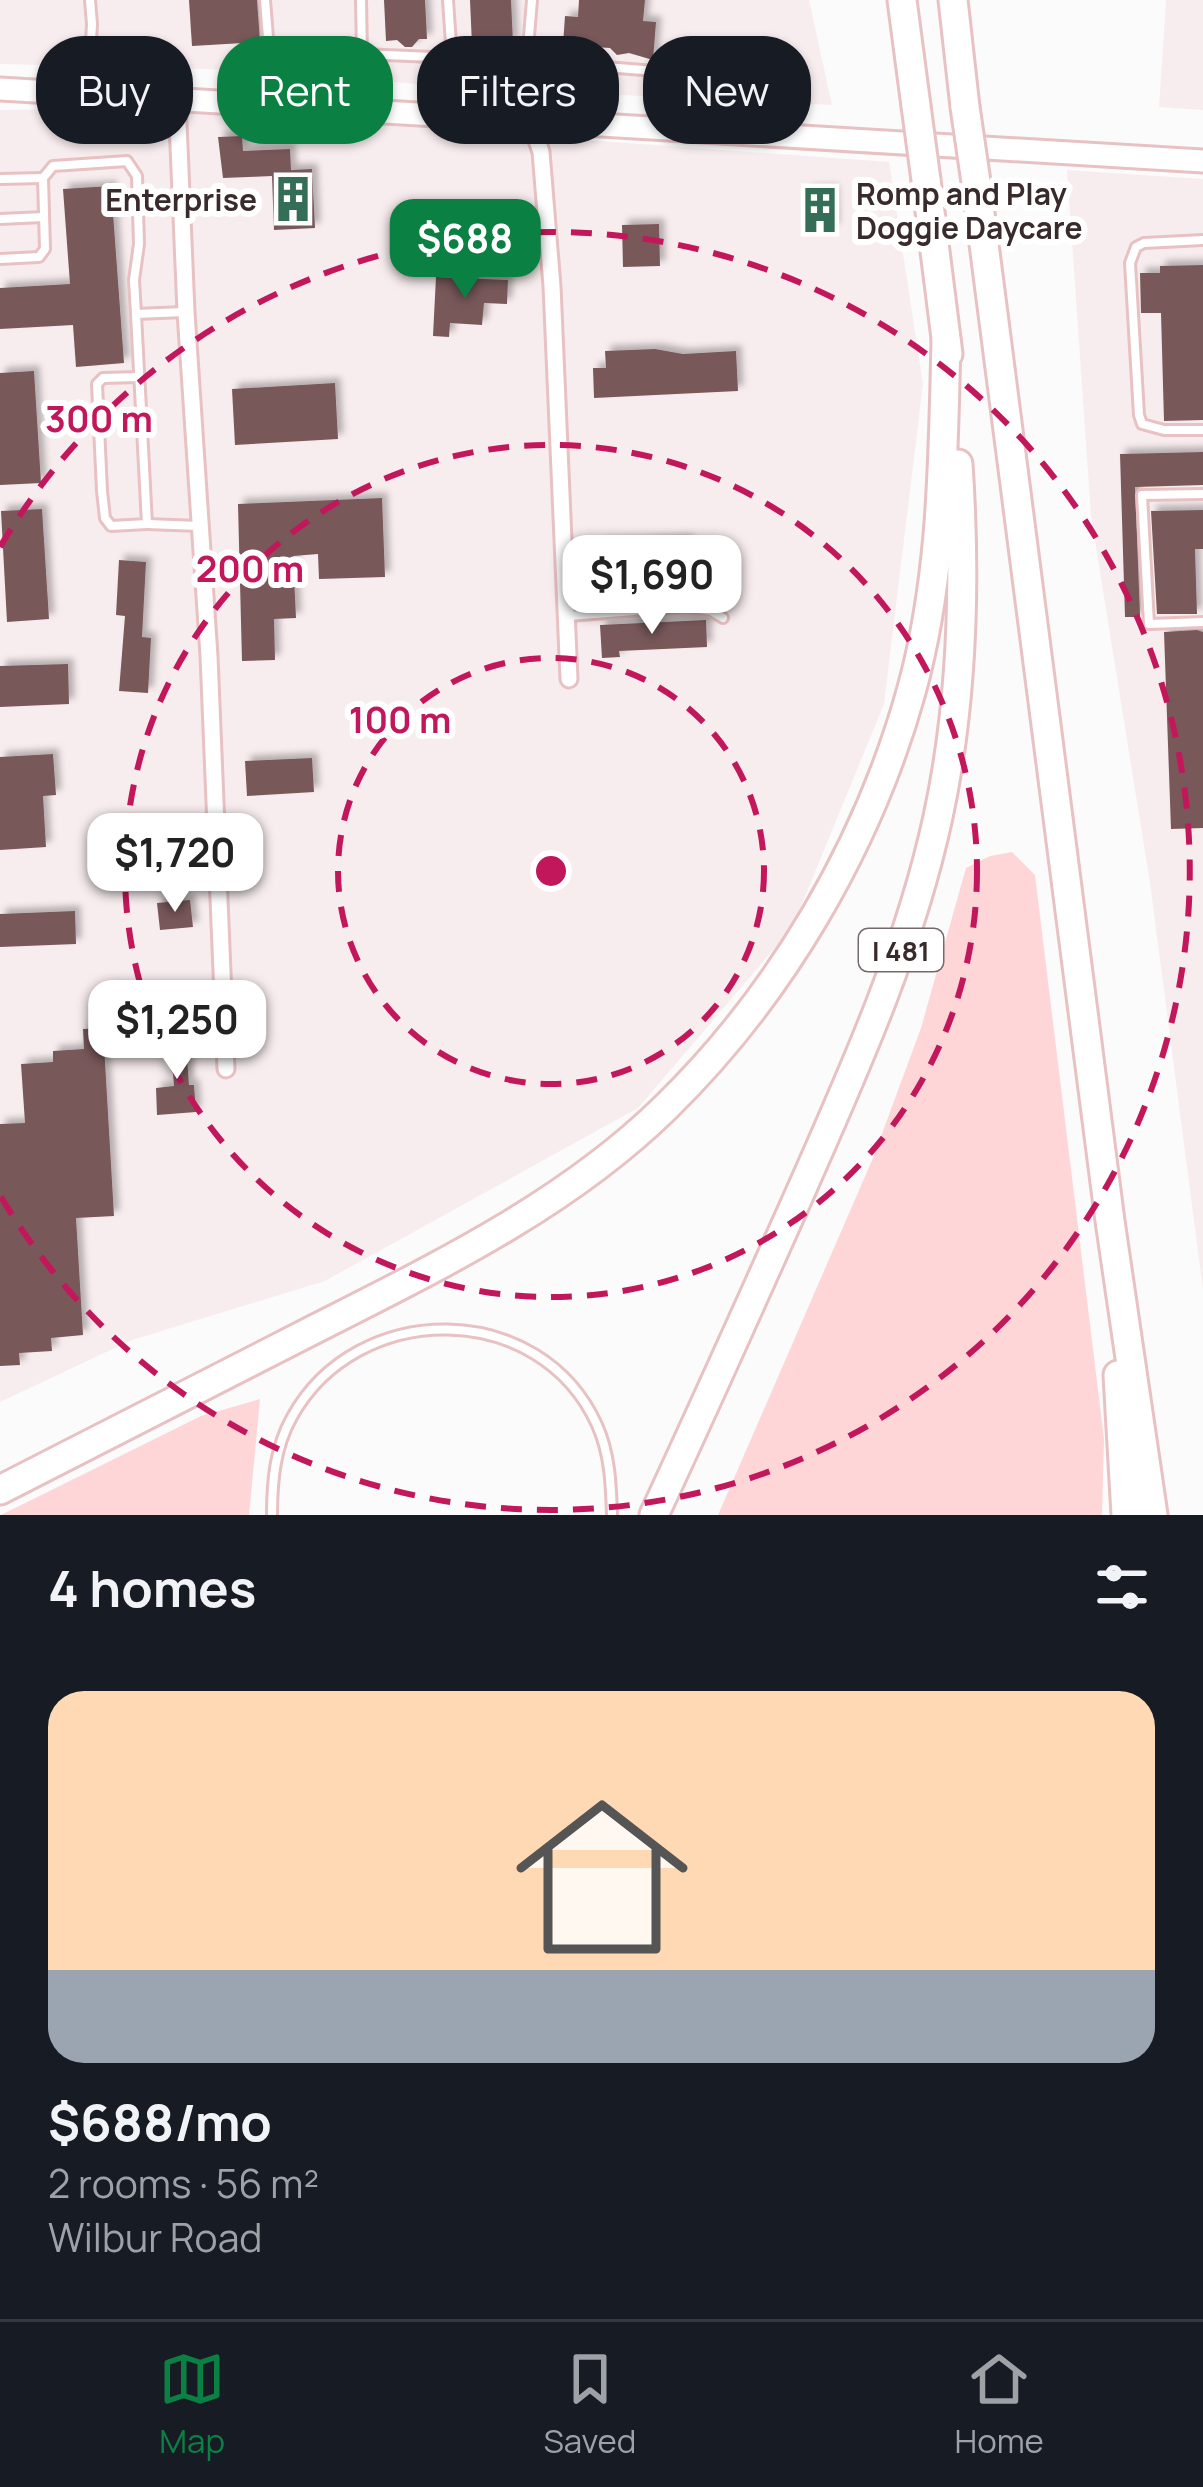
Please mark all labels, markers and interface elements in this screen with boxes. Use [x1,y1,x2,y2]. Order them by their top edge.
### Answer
chip: Buy [36,36,193,144]
chip: Rent [217,36,393,144]
chip: Filters [417,36,619,144]
chip: New [643,36,811,144]
place label: Romp and Play Doggie Daycare [856,173,1083,248]
building icon: Enterprise [268,174,318,224]
place label: Enterprise [105,179,257,220]
building icon: Romp and Play Doggie Daycare [795,185,845,235]
pin: $688 [394,199,536,301]
text: $688 [417,211,513,265]
text: 300 m [45,394,153,443]
pin: $1,690 [554,535,750,637]
text: 200 m [196,544,304,593]
text: $1,690 [589,547,715,601]
text: 100 m [349,695,451,744]
pin: $1,720 [77,813,273,915]
text: $1,720 [114,825,236,879]
centre of rings [530,850,572,892]
road number: I 481 [859,929,943,971]
pin: $1,250 [79,980,275,1082]
text: $1,250 [115,992,239,1046]
text: 4 homes [48,1553,256,1622]
icon: filters [1089,1554,1155,1620]
icon: home [494,1769,710,1985]
text: $688/mo [48,2087,272,2156]
text: 2 rooms · 56 m² [48,2156,319,2210]
text: Wilbur Road [48,2210,262,2264]
tab: Map [159,2346,225,2463]
tab: Saved [543,2346,636,2463]
tab: Home [955,2346,1044,2463]

